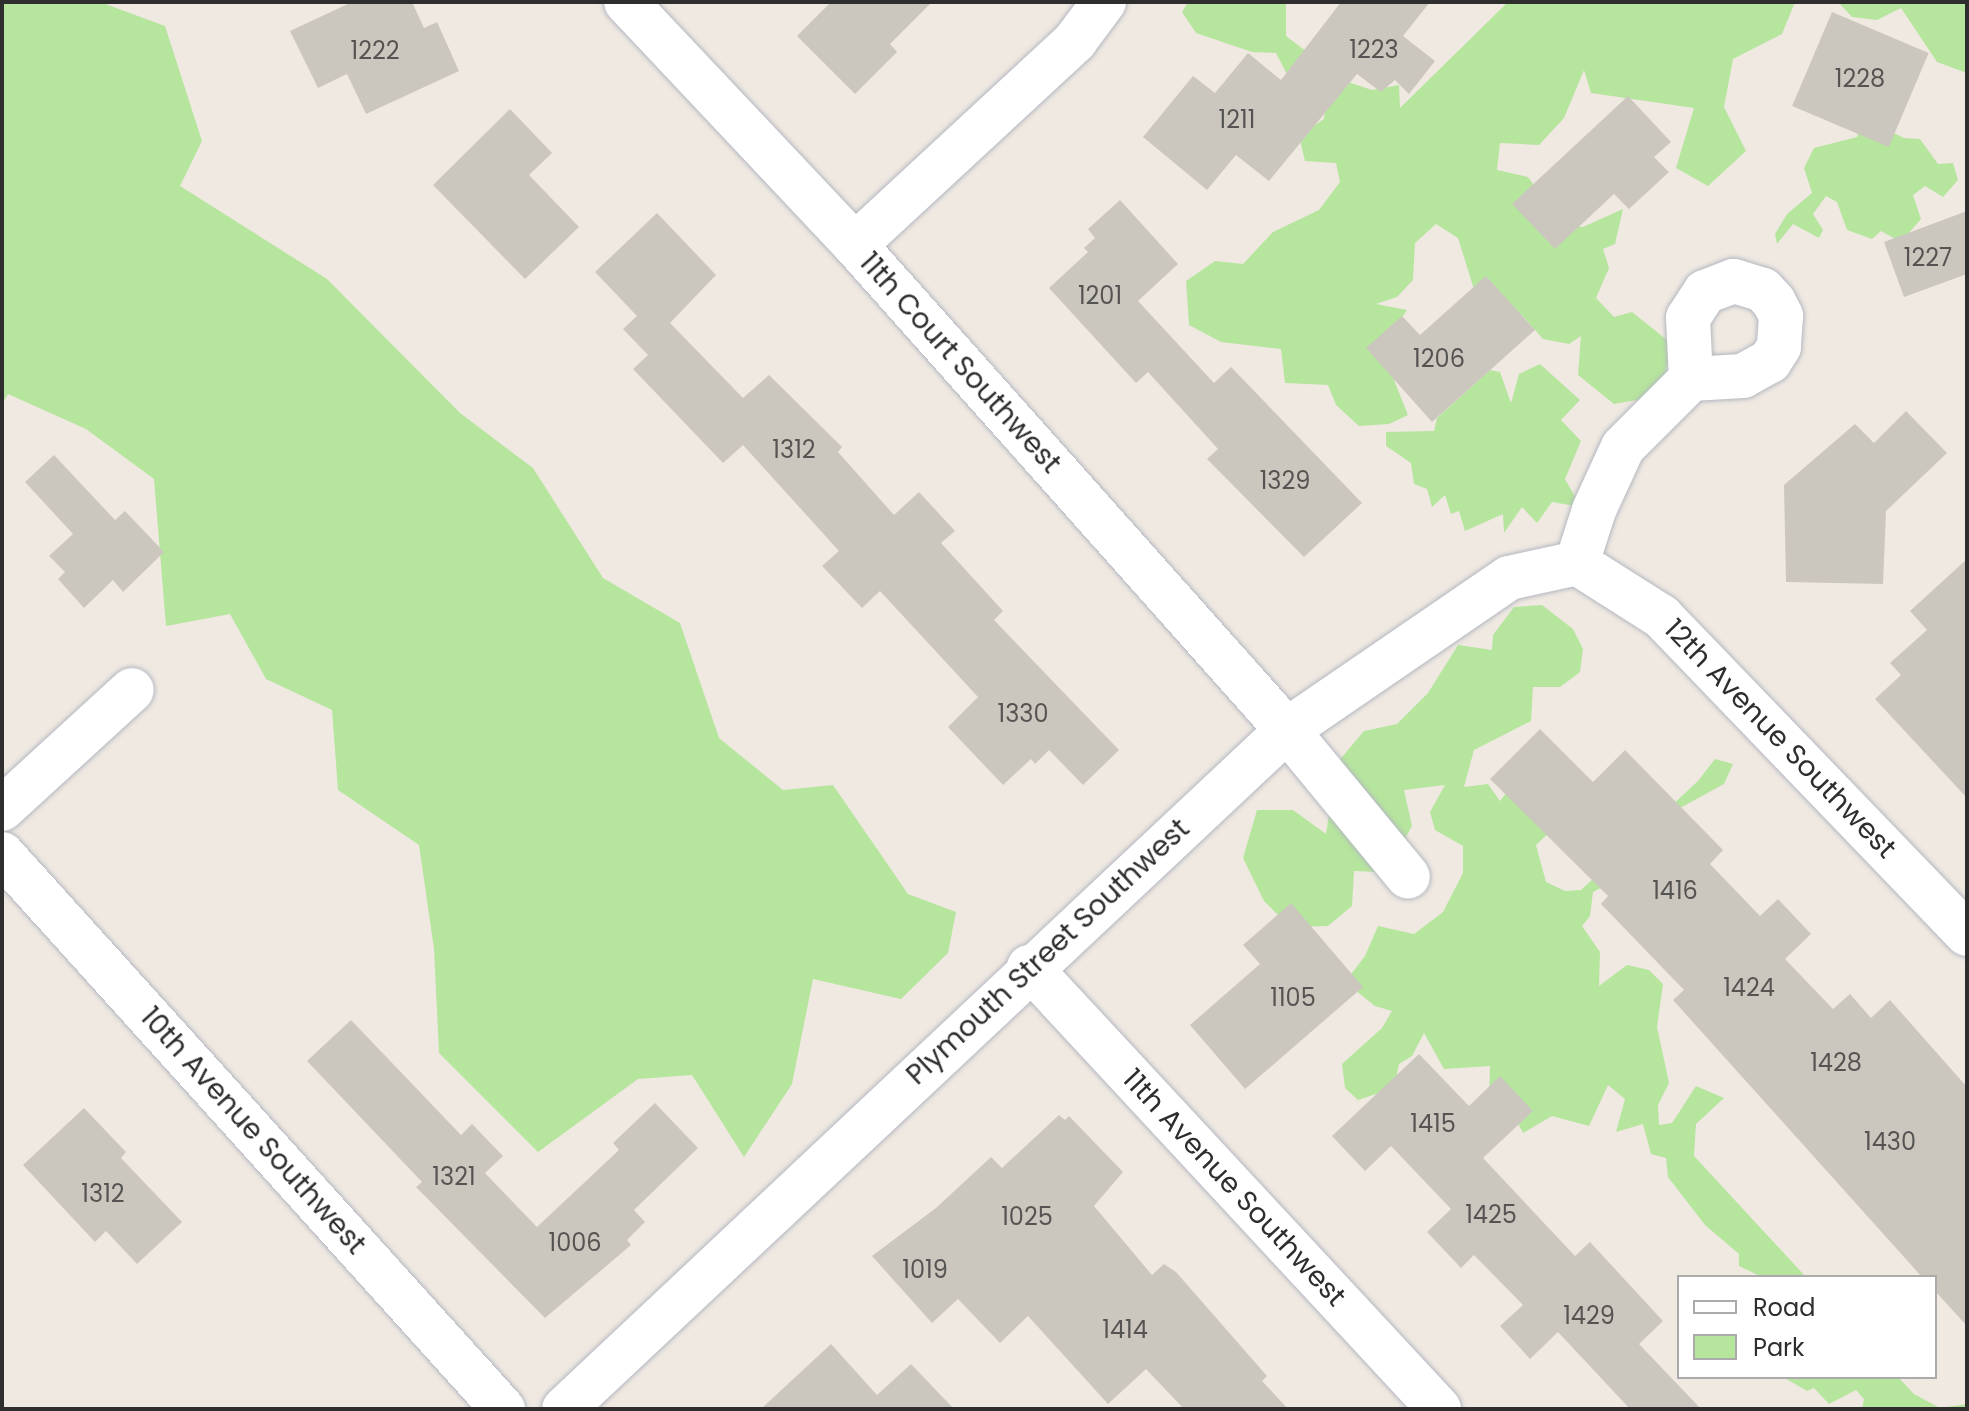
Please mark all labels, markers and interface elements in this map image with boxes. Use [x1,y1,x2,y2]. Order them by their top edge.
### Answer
house number: 1223 [1349,36,1399,64]
house number: 1222 [350,37,400,65]
house number: 1228 [1835,65,1885,93]
house number: 1211 [1219,106,1255,134]
house number: 1227 [1904,244,1952,272]
street label: 11th Court Southwest [852,246,1068,480]
house number: 1201 [1078,282,1122,310]
house number: 1206 [1413,345,1465,373]
house number: 1312 [772,436,816,464]
house number: 1329 [1260,467,1310,495]
street label: 12th Avenue Southwest [1657,613,1903,865]
house number: 1330 [997,700,1049,728]
street label: Plymouth Street Southwest [900,812,1196,1092]
house number: 1416 [1652,877,1698,905]
house number: 1424 [1723,974,1775,1002]
house number: 1105 [1270,984,1316,1012]
street label: 10th Avenue Southwest [133,1001,373,1261]
house number: 1428 [1810,1049,1862,1077]
street label: 11th Avenue Southwest [1115,1063,1353,1313]
house number: 1415 [1410,1110,1456,1138]
house number: 1430 [1864,1128,1916,1156]
house number: 1321 [432,1163,476,1191]
house number: 1312 [81,1180,125,1208]
house number: 1425 [1465,1201,1517,1229]
house number: 1025 [1001,1203,1053,1231]
house number: 1006 [548,1229,602,1257]
house number: 1019 [902,1256,948,1284]
legend [1677,1275,1937,1379]
text: Road [1753,1291,1815,1324]
house number: 1429 [1563,1302,1615,1330]
house number: 1414 [1102,1316,1148,1344]
text: Park [1753,1331,1804,1364]

